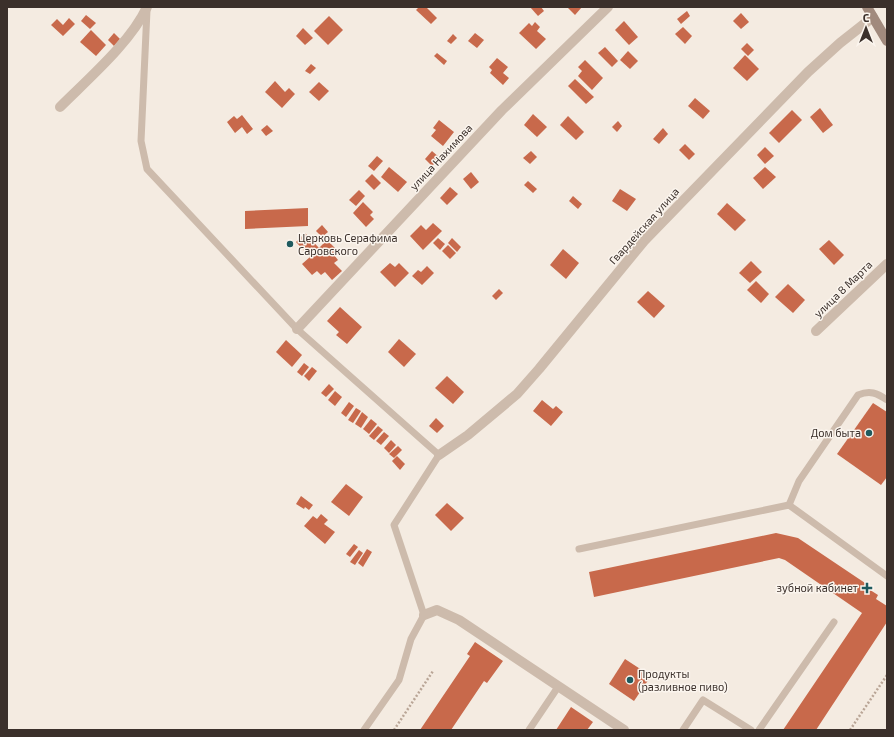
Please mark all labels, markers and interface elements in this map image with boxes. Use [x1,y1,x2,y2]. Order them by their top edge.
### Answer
north arrow [846,8,886,48]
text: С [863,11,870,24]
street label: улица Нахимова [407,121,475,193]
street label: Гвардейская улица [606,185,682,267]
place label: Церковь Серафима Саровского [298,231,398,257]
marker: Церковь Серафима Саровского [285,239,295,249]
street label: улица 8 Марта [811,258,875,320]
place label: Дом быта [811,426,861,439]
marker: Дом быта [864,428,874,438]
place label: зубной кабинет [777,581,859,595]
marker: зубной кабинет [861,582,873,594]
place label: Продукты (разливное пиво) [638,667,728,693]
marker: Продукты (разливное пиво) [625,675,635,685]

